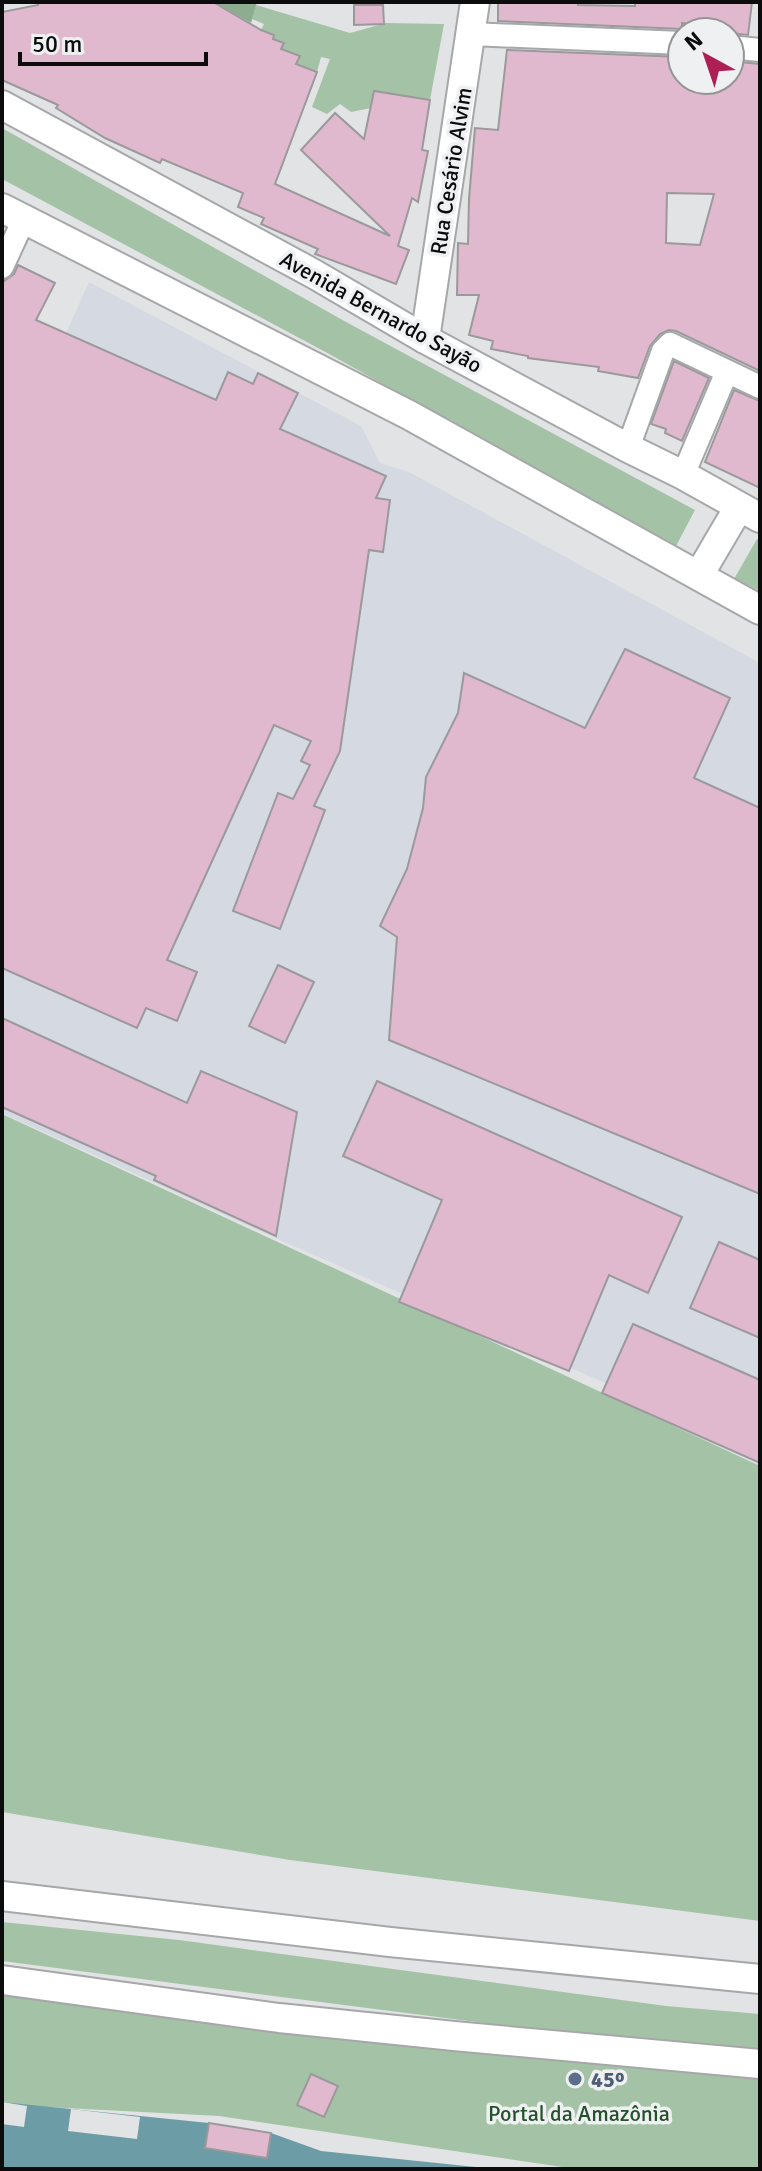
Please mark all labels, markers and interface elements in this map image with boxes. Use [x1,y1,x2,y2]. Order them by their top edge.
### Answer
scale bar [20,16,206,66]
north arrow [666,16,746,96]
text: N [679,26,708,56]
text: 50 m [32,29,82,59]
street label: Rua Cesário Alvim [424,85,478,257]
street label: Avenida Bernardo Sayão [275,245,487,379]
place label: 45º [591,2066,625,2093]
marker: 45º [566,2070,584,2088]
park label: Portal da Amazônia [488,2100,670,2127]

